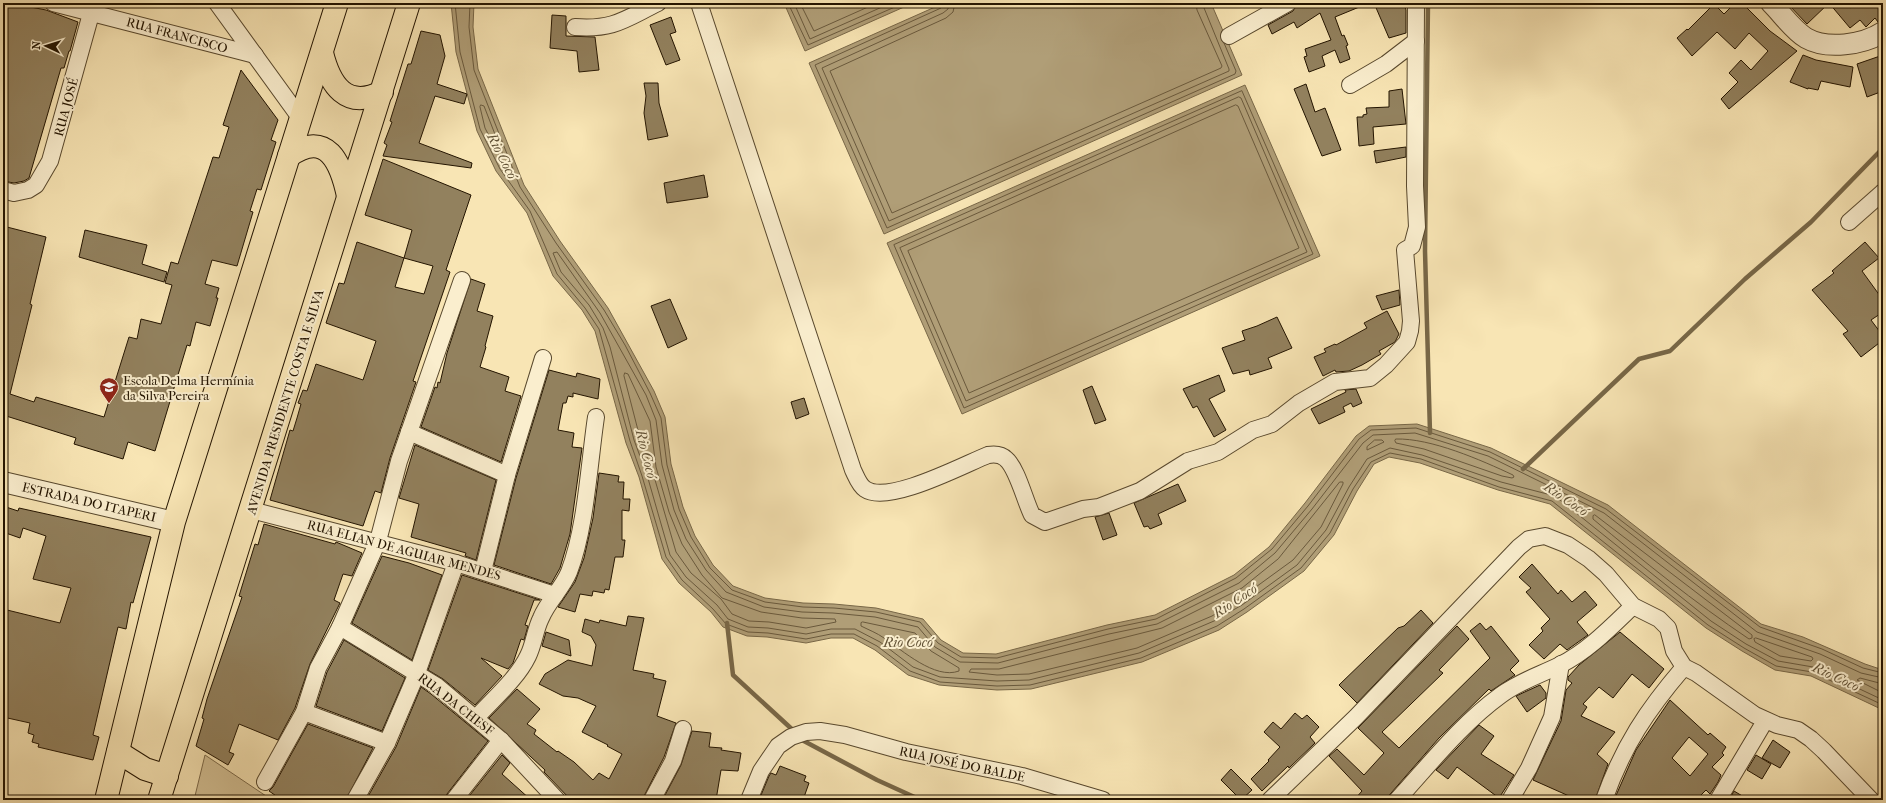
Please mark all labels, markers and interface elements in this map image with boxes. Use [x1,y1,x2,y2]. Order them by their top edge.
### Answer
street label: RUA FRANCISCO [125,14,229,56]
north arrow [26,26,66,66]
text: N [30,40,43,50]
street label: RUA JOSÉ [51,76,81,138]
water label: Rio Cocó [483,129,522,184]
street label: AVENIDA PRESIDENTE COSTA E SILVA [243,287,327,517]
place label: Escola Delma Hermínia da Silva Pereira [123,373,255,403]
school or university icon: Escola Delma Hermínia da Silva Pereira [98,376,120,404]
water label: Rio Cocó [632,427,661,482]
water label: Rio Cocó [1540,478,1593,521]
street label: ESTRADA DO ITAPERI [20,479,158,525]
street label: RUA ELIAN DE AGUIAR MENDES [306,517,503,583]
water label: Rio Cocó [1209,579,1262,622]
water label: Rio Cocó [882,634,935,651]
water label: Rio Cocó [1809,658,1864,696]
street label: RUA DA CHESF [415,670,497,738]
street label: RUA JOSÉ DO BALDE [898,743,1026,785]

